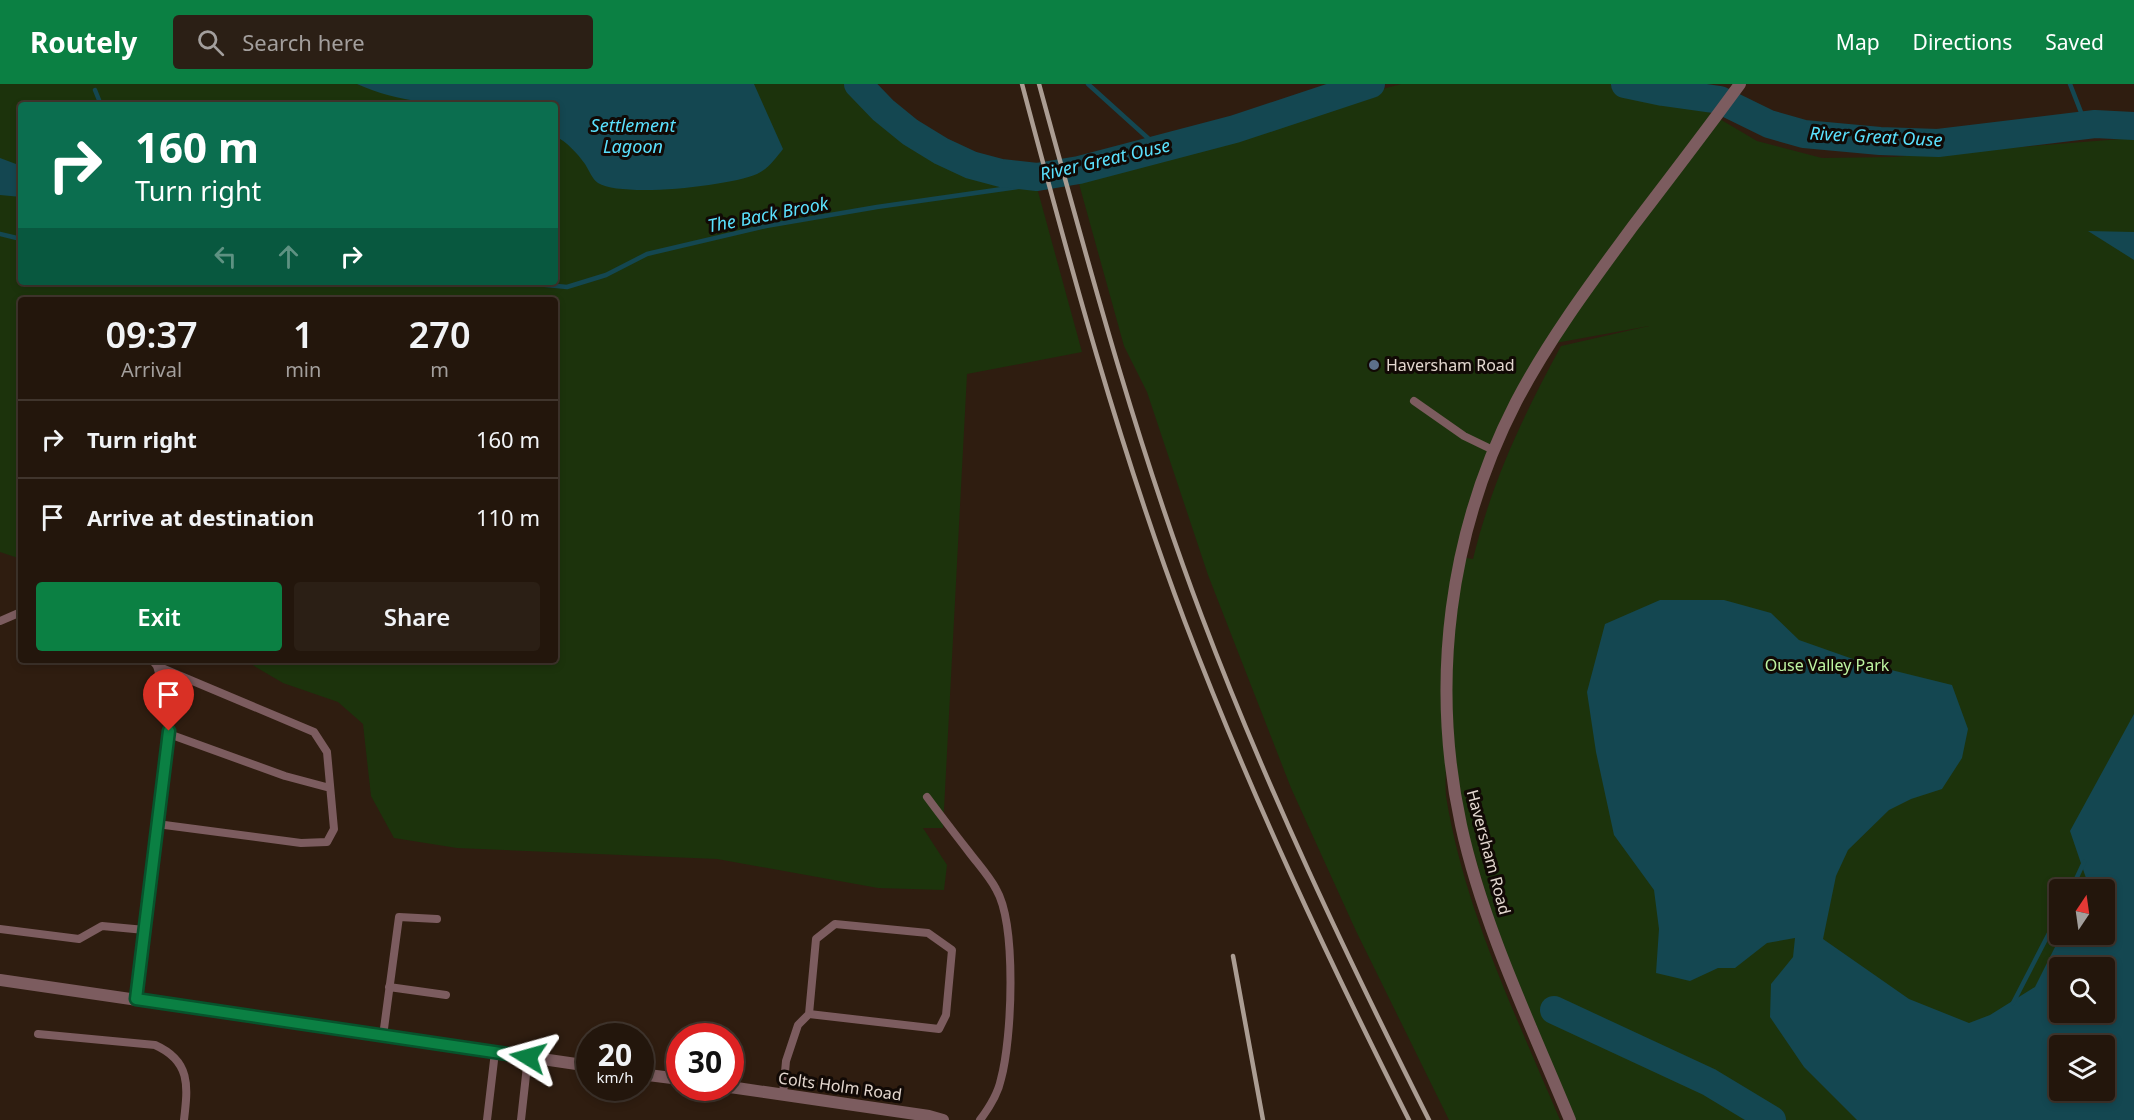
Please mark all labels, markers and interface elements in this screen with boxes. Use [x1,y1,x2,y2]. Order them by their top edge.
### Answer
search box [173,15,593,69]
text: Routely [30,23,137,61]
icon: search [194,26,227,59]
text: Search here [242,27,365,57]
text: Map [1836,28,1880,56]
text: Directions [1913,28,2012,56]
text: Saved [2045,28,2104,56]
water label: Settlement Lagoon [591,113,676,158]
text: 160 m [135,118,259,175]
water label: River Great Ouse [1809,121,1943,151]
icon: right [36,126,114,204]
water label: River Great Ouse [1037,132,1172,186]
text: Turn right [135,172,261,209]
water label: The Back Brook [705,190,831,237]
icon: left [209,240,242,273]
icon: ahead [272,240,305,273]
icon: right [335,240,368,273]
text: 09:37 [105,310,198,359]
text: 1 [293,310,314,359]
text: 270 [409,310,471,359]
place label: Haversham Road [1386,354,1515,376]
text: Arrival [121,356,182,383]
text: min [285,356,321,383]
text: m [430,356,449,383]
marker: Haversham Road [1367,358,1381,372]
icon: right [36,423,69,456]
text: Turn right [87,424,197,454]
text: 160 m [476,424,540,454]
icon: arrive [36,501,69,534]
text: Arrive at destination [87,502,314,532]
text: 110 m [476,502,540,532]
button: Exit [36,582,282,651]
button: Share [294,582,540,651]
park label: Ouse Valley Park [1765,654,1890,676]
pin [143,669,194,731]
icon: arrive [152,678,185,711]
street label: Haversham Road [1462,787,1516,917]
north arrow [2049,879,2115,945]
map controls [2049,879,2115,1101]
button: search [2049,957,2115,1023]
speed limit sign: 30 [666,1023,744,1101]
position arrow [496,1025,560,1089]
text: 20 [598,1034,632,1075]
button: layers [2049,1035,2115,1101]
street label: Colts Holm Road [777,1066,903,1106]
text: km/h [597,1067,633,1087]

